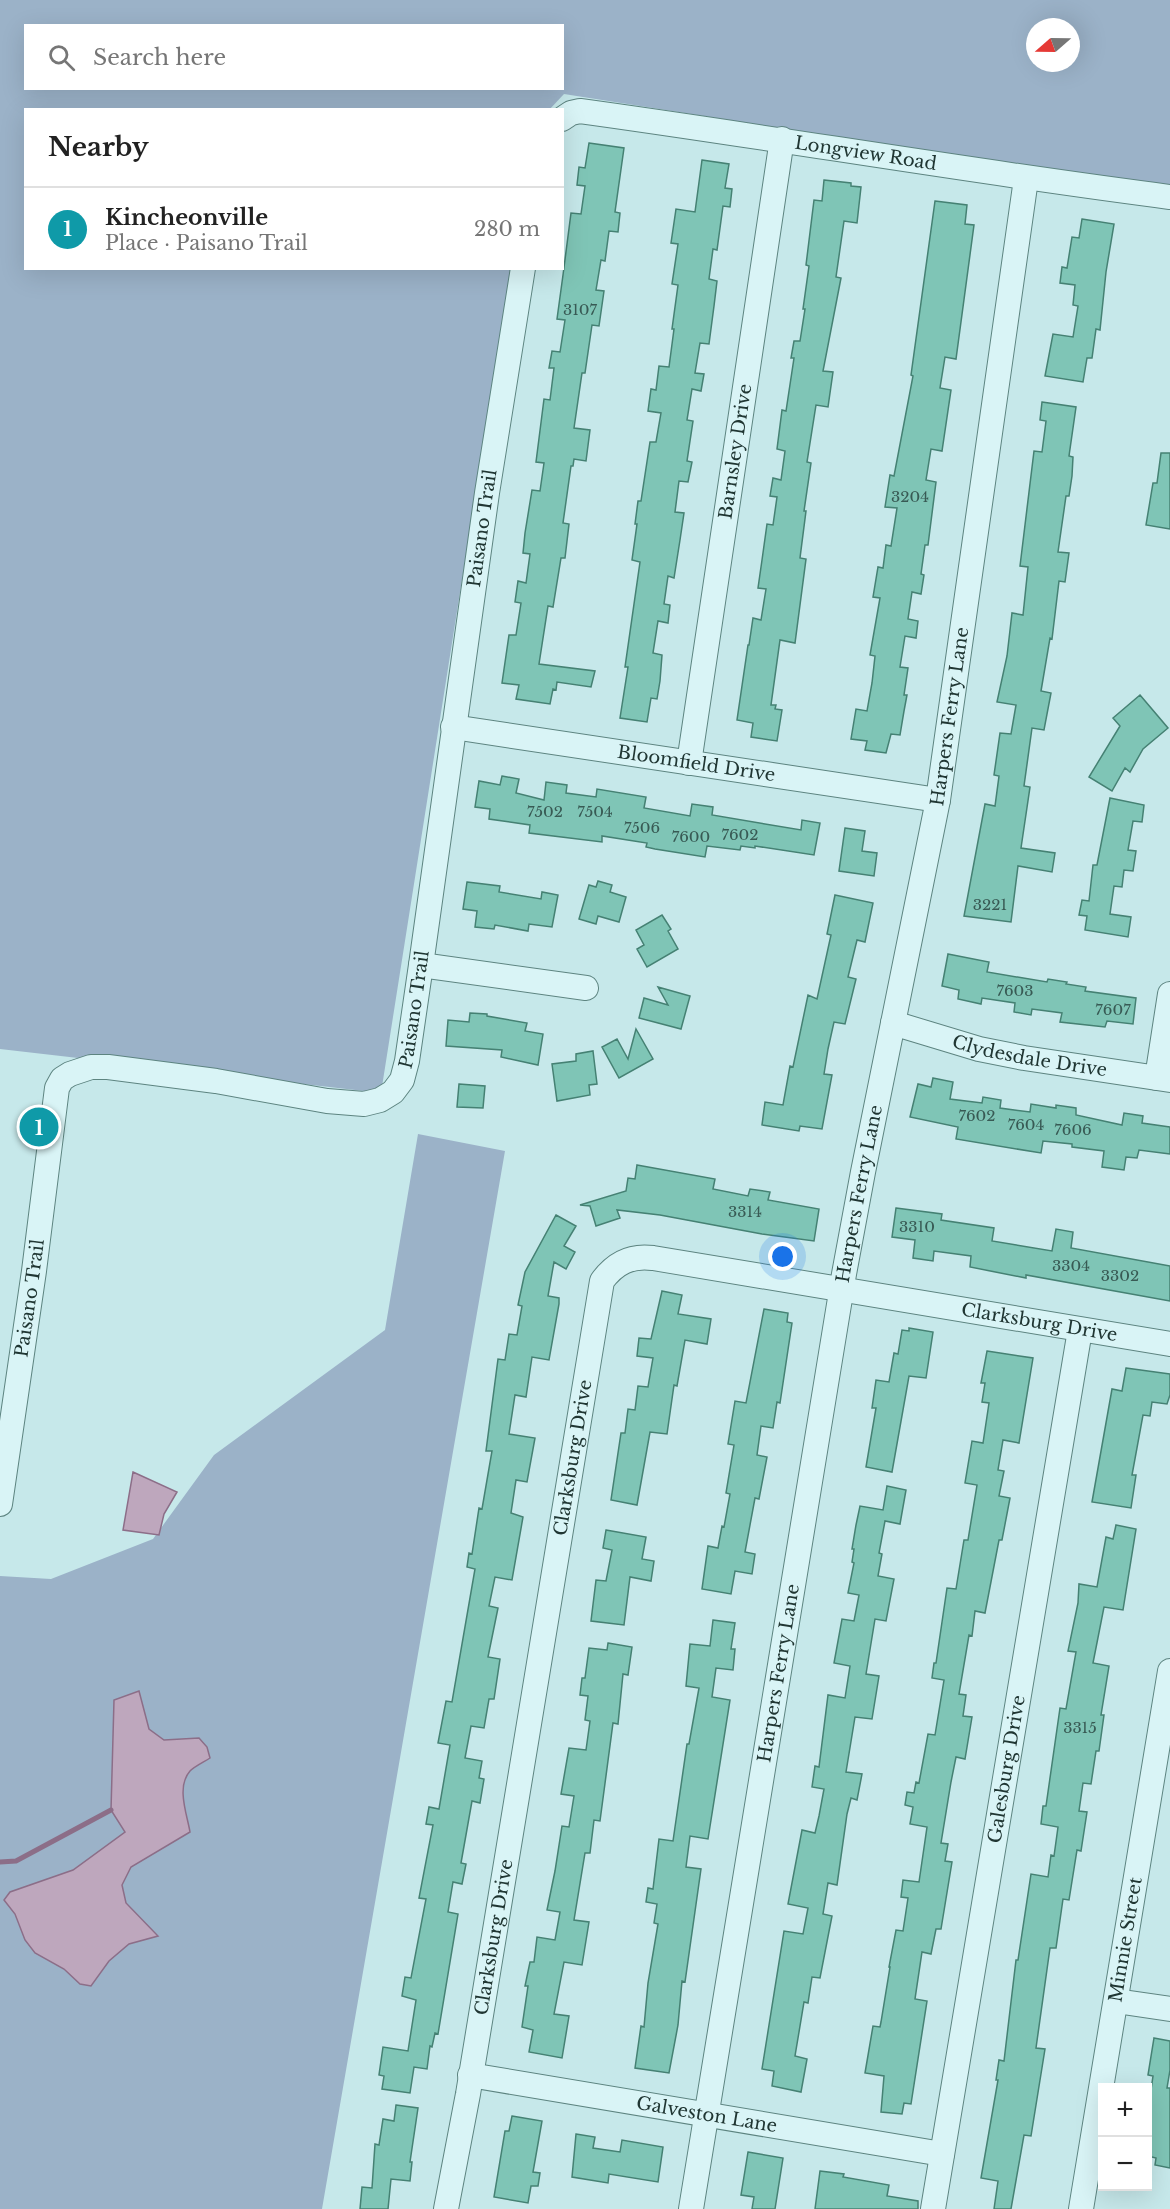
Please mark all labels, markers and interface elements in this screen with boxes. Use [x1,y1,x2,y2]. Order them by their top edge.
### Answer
north arrow [1026,18,1080,72]
search box [24,24,564,90]
icon: search [45,41,78,74]
text: Search here [93,44,226,71]
text: Nearby [48,131,149,163]
street label: Longview Road [793,132,938,175]
text: Kincheonville [105,204,268,231]
text: 1 [63,217,72,241]
text: 280 m [474,217,540,241]
text: Place · Paisano Trail [105,231,308,255]
house number: 3107 [563,300,598,319]
street label: Barnsley Drive [714,382,756,521]
street label: Paisano Trail [463,468,502,589]
house number: 3204 [891,487,929,506]
street label: Harpers Ferry Lane [926,626,973,807]
street label: Bloomfield Drive [616,741,777,786]
house number: 7502 [527,802,563,821]
house number: 7504 [577,802,613,821]
house number: 7506 [624,818,660,837]
house number: 7602 [721,825,759,844]
house number: 7600 [672,827,710,846]
house number: 3221 [973,895,1007,914]
street label: Paisano Trail [394,949,434,1071]
house number: 7603 [996,981,1034,1000]
house number: 7607 [1095,1000,1131,1019]
street label: Clydesdale Drive [950,1031,1108,1081]
street label: Harpers Ferry Lane [832,1103,887,1284]
pin: 1 [20,1104,58,1150]
house number: 7602 [958,1106,996,1125]
house number: 7604 [1008,1115,1044,1134]
house number: 7606 [1054,1120,1092,1139]
house number: 3314 [728,1202,762,1221]
house number: 3310 [899,1217,935,1236]
street label: Paisano Trail [11,1238,49,1359]
your location [768,1242,797,1271]
house number: 3304 [1052,1256,1090,1275]
house number: 3302 [1101,1266,1139,1285]
street label: Clarksburg Drive [960,1298,1119,1346]
street label: Clarksburg Drive [549,1378,597,1537]
street label: Harpers Ferry Lane [753,1582,804,1764]
street label: Galesburg Drive [983,1693,1030,1845]
house number: 3315 [1063,1718,1097,1737]
street label: Clarksburg Drive [470,1858,518,2017]
street label: Minnie Street [1104,1875,1147,2004]
map controls [1098,2083,1152,2191]
button: + [1098,2083,1152,2137]
street label: Galveston Lane [635,2092,779,2137]
button: − [1098,2137,1152,2191]

